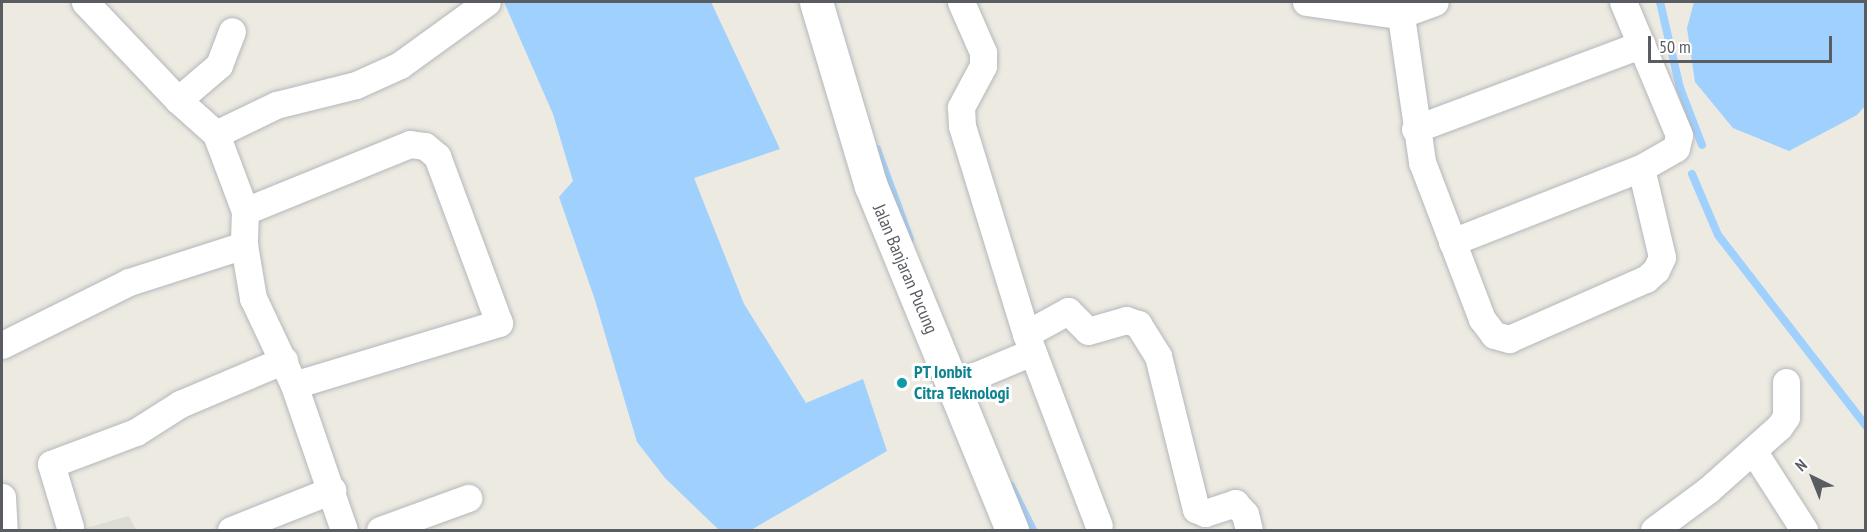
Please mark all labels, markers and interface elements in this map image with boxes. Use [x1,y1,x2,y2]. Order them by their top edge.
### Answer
scale bar [1651,24,1836,62]
text: 50 m [1659,35,1691,58]
street label: Jalan Banjaran Pucung [868,201,942,337]
place label: PT Ionbit Citra Teknologi [914,362,1010,404]
marker: PT Ionbit Citra Teknologi [895,376,909,390]
north arrow [1783,448,1843,508]
text: N [1791,455,1811,475]

